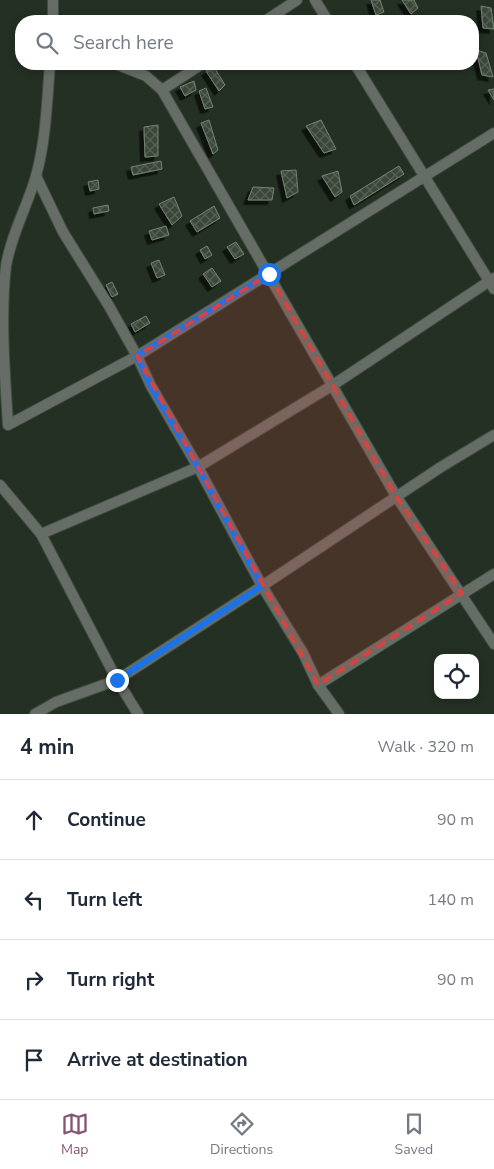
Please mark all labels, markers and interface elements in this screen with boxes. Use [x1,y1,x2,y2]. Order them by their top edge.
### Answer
search box [15,15,479,70]
icon: search [33,29,61,57]
text: Search here [73,30,174,56]
route start [258,263,281,286]
map controls [434,654,479,699]
button: locate [434,654,479,699]
route end [106,669,129,692]
text: 4 min [20,733,74,761]
text: Walk · 320 m [378,736,474,758]
icon: ahead [20,806,48,834]
text: Continue [67,807,146,833]
text: 90 m [437,809,474,831]
icon: left [20,886,48,914]
text: Turn left [67,887,142,913]
text: 140 m [427,889,474,911]
icon: right [20,966,48,994]
text: Turn right [67,967,154,993]
text: 90 m [437,969,474,991]
icon: arrive [20,1046,48,1074]
text: Arrive at destination [67,1047,248,1073]
tab: Map [61,1110,89,1159]
tab: Directions [210,1110,273,1159]
tab: Saved [395,1110,433,1159]

